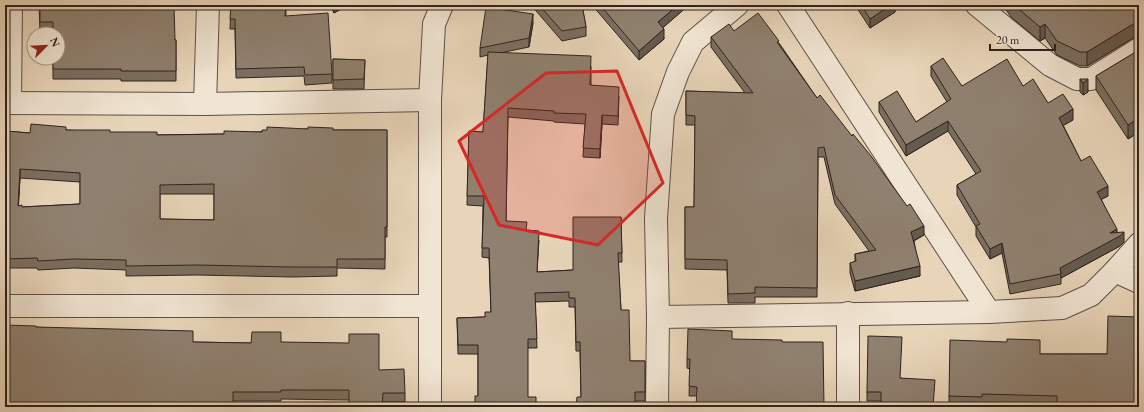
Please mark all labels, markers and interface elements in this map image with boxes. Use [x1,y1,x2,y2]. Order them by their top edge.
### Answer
north arrow [26,26,66,66]
scale bar [990,26,1055,52]
text: 20 m [996,32,1020,48]
text: N [47,35,63,49]

